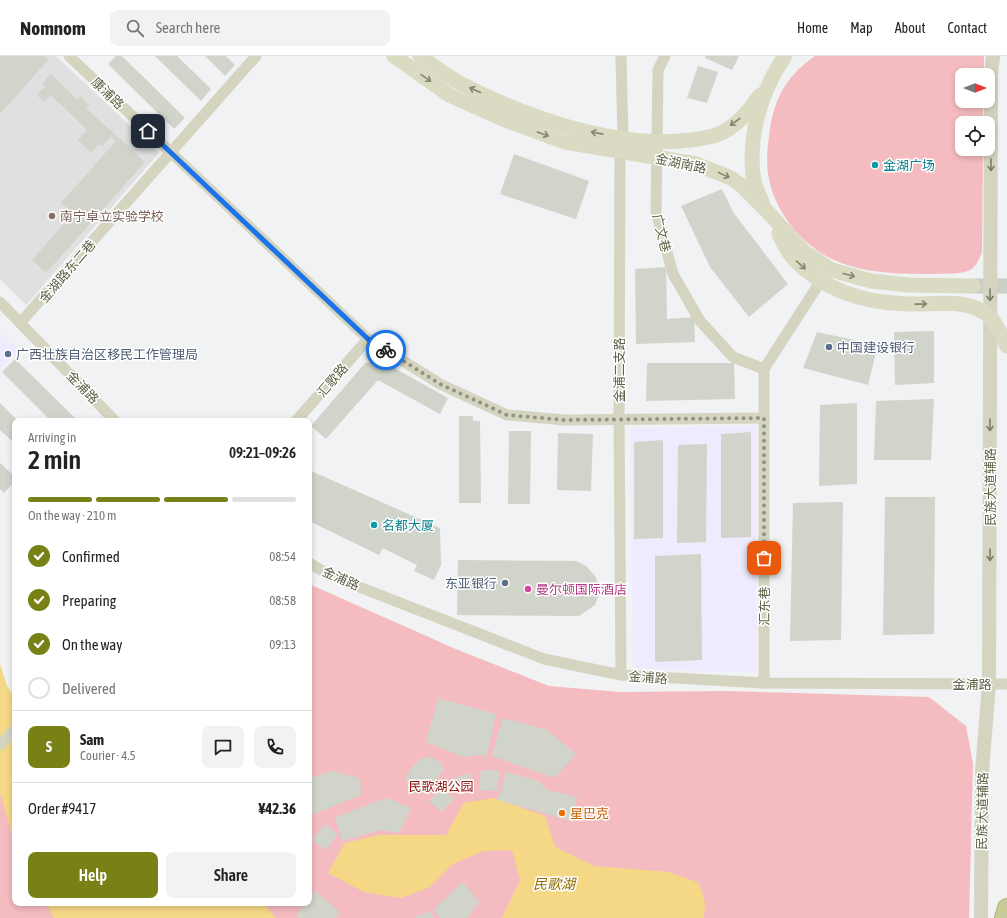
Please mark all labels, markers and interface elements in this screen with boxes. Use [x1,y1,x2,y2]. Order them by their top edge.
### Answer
search box [110,10,390,46]
text: Nomnom [20,17,86,39]
icon: search [124,17,146,39]
text: Search here [156,19,220,36]
text: Home [797,20,828,36]
text: Map [850,20,873,36]
text: About [895,20,926,36]
text: Contact [948,20,987,36]
north arrow [955,68,995,108]
map controls [955,68,995,156]
street label: 康浦路 [88,74,127,112]
one-way arrow [420,74,431,82]
one-way arrow [469,86,481,93]
pin [131,114,165,148]
button: locate [955,116,995,156]
one-way arrow [730,118,741,127]
icon: home [137,120,159,142]
one-way arrow [591,128,604,136]
one-way arrow [537,130,549,138]
street label: 金湖南路 [654,151,708,176]
place label: 金湖广场 [883,158,935,173]
one-way arrow [987,158,994,171]
marker: 金湖广场 [870,160,880,170]
one-way arrow [717,172,729,179]
place label: 南宁卓立实验学校 [60,209,164,224]
marker: 南宁卓立实验学校 [47,211,57,221]
street label: 广文巷 [650,212,674,254]
street label: 金湖路东二巷 [36,237,99,306]
one-way arrow [796,260,806,269]
one-way arrow [842,272,855,279]
one-way arrow [986,288,994,301]
one-way arrow [914,300,927,308]
courier [366,330,406,370]
street label: 金浦二支路 [612,337,627,403]
icon: bike [375,339,397,361]
place label: 中国建设银行 [837,340,915,355]
marker: 中国建设银行 [824,342,834,352]
place label: 广西壮族自治区移民工作管理局 [16,347,198,362]
marker: 广西壮族自治区移民工作管理局 [3,349,13,359]
street label: 汇歌路 [314,361,351,400]
street label: 金浦路 [64,368,102,407]
one-way arrow [986,418,994,431]
text: Arriving in [28,430,76,445]
text: 09:21–09:26 [229,444,296,461]
text: 2 min [28,445,81,475]
street label: 民族大道辅路 [983,448,998,526]
text: On the way · 210 m [28,508,116,523]
place label: 名都大厦 [382,518,434,533]
marker: 名都大厦 [369,520,379,530]
pin [747,541,781,575]
icon: check [28,545,50,567]
icon: bag [753,547,775,569]
text: Confirmed [62,548,120,565]
one-way arrow [986,548,994,561]
text: 08:54 [269,549,296,564]
street label: 金浦路 [320,564,362,593]
place label: 东亚银行 [445,576,497,591]
marker: 东亚银行 [500,578,510,588]
place label: 曼尔顿国际酒店 [536,582,627,597]
marker: 曼尔顿国际酒店 [523,584,533,594]
street label: 汇东巷 [757,586,772,626]
icon: check [28,589,50,611]
text: Preparing [62,592,116,609]
text: 08:58 [269,593,296,608]
icon: check [28,633,50,655]
text: On the way [62,636,123,653]
text: 09:13 [269,637,296,652]
street label: 金浦路 [628,669,668,686]
street label: 金浦路 [952,677,992,692]
text: Delivered [62,680,116,697]
button: chat [202,726,244,768]
button: phone [254,726,296,768]
text: Sam [80,731,104,748]
text: S [46,738,52,755]
text: Courier · 4.5 [80,748,136,763]
street label: 民族大道辅路 [974,772,991,850]
park label: 民歌湖公园 [408,779,474,794]
text: Order #9417 [28,800,96,817]
text: ¥42.36 [258,800,296,817]
place label: 星巴克 [570,806,609,821]
marker: 星巴克 [557,808,567,818]
button: Help [28,852,158,898]
button: Share [166,852,296,898]
water label: 民歌湖 [533,876,577,892]

